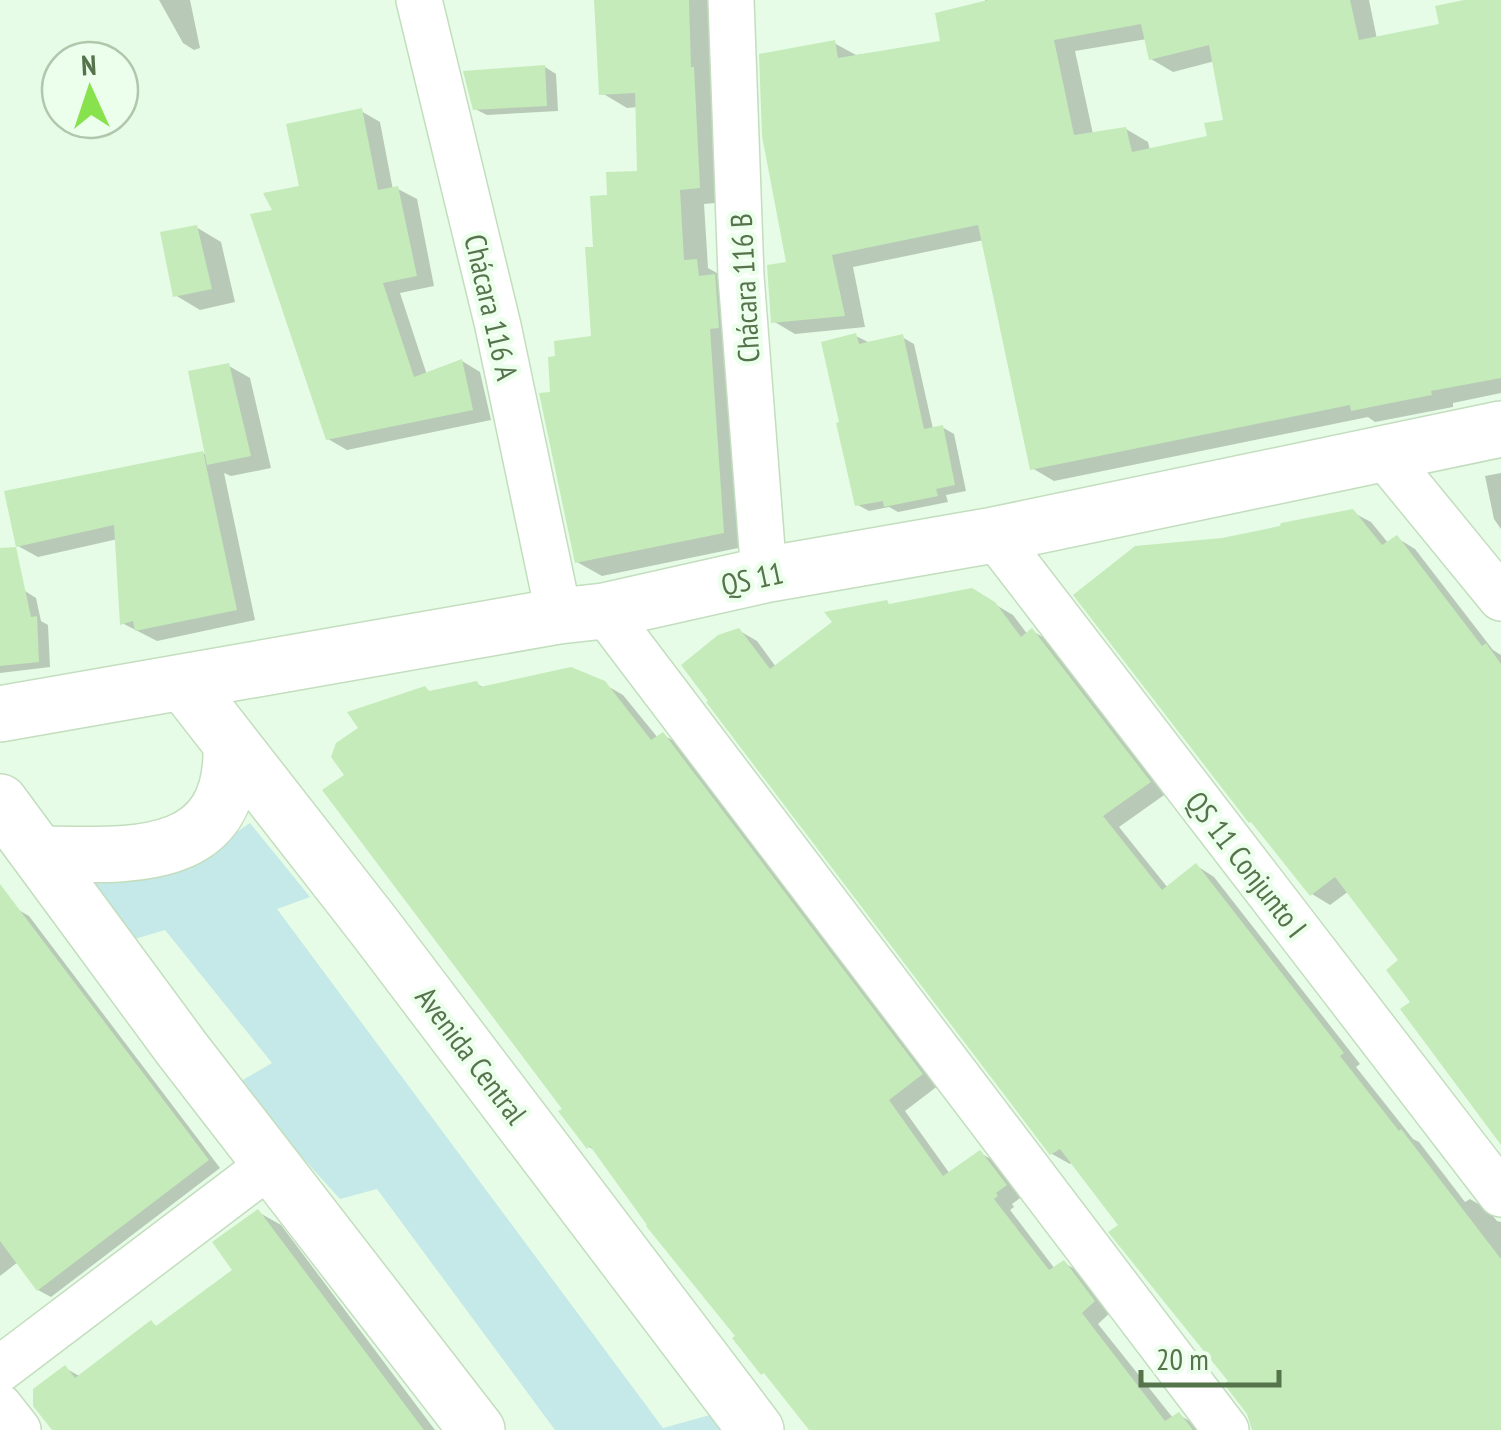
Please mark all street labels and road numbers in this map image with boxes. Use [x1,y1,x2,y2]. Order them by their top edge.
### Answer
street label: Chácara 116 B [721,212,767,364]
street label: Chácara 116 A [456,230,528,384]
street label: QS 11 [717,552,787,604]
street label: QS 11 Conjunto I [1178,783,1316,945]
street label: Avenida Central [408,978,536,1132]

